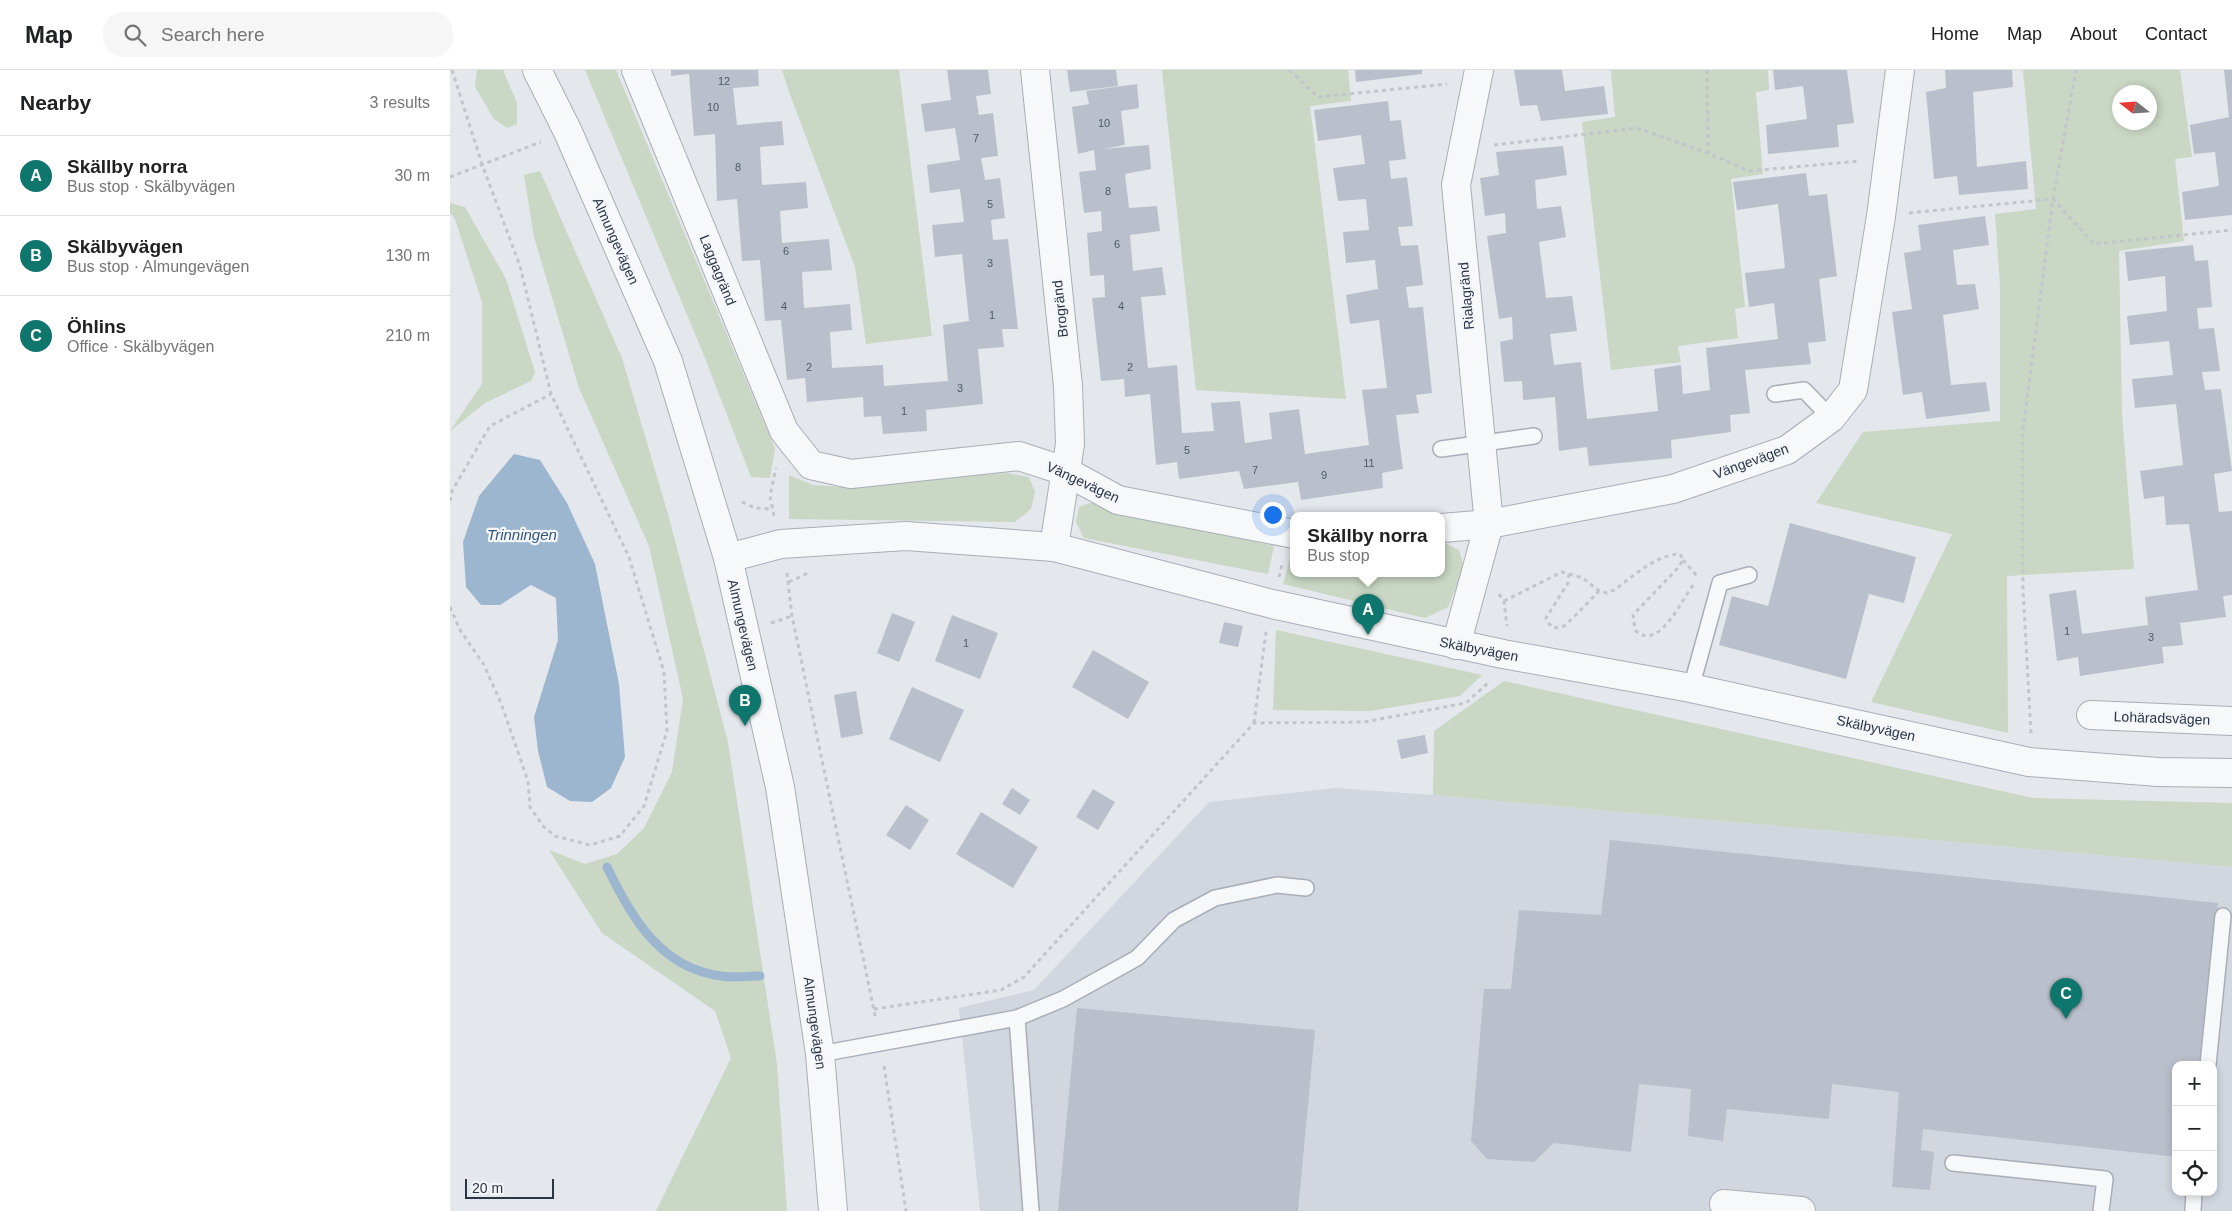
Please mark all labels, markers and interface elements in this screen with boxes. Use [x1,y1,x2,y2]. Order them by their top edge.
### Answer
search box [103,12,453,57]
text: Map [25,21,73,48]
icon: search [121,21,149,49]
text: Search here [161,24,265,45]
text: Home [1931,24,1979,44]
text: Map [2007,24,2042,44]
text: About [2070,24,2117,44]
text: Contact [2145,24,2207,44]
house number: 12 [718,75,730,87]
north arrow [2112,85,2157,130]
text: Nearby [20,91,91,114]
text: 3 results [370,94,430,111]
house number: 10 [707,101,719,113]
house number: 10 [1098,117,1110,129]
house number: 7 [973,132,979,144]
text: Skällby norra [67,156,187,177]
house number: 8 [735,161,741,173]
text: A [30,167,42,184]
text: 30 m [394,167,430,184]
text: Bus stop · Skälbyvägen [67,178,235,195]
house number: 8 [1105,185,1111,197]
street label: Almungevägen [590,195,642,287]
house number: 5 [987,198,993,210]
street label: Laggagränd [697,232,739,308]
text: Skälbyvägen [67,236,183,257]
house number: 6 [1114,238,1120,250]
house number: 6 [783,245,789,257]
text: B [30,247,42,264]
text: 130 m [386,247,430,264]
house number: 3 [987,257,993,269]
text: Bus stop · Almungevägen [67,258,249,275]
street label: Rialagränd [1455,262,1477,330]
street label: Brogränd [1049,280,1071,338]
house number: 4 [781,300,787,312]
house number: 4 [1118,300,1124,312]
house number: 1 [989,309,995,321]
text: Öhlins [67,316,126,337]
text: C [30,327,42,344]
text: 210 m [386,327,430,344]
text: Office · Skälbyvägen [67,338,214,355]
house number: 2 [806,361,812,373]
house number: 2 [1127,361,1133,373]
house number: 3 [957,382,963,394]
house number: 1 [901,405,907,417]
street label: Vängevägen [1711,440,1791,482]
house number: 5 [1184,444,1190,456]
house number: 11 [1363,457,1375,469]
street label: Vängevägen [1044,458,1122,506]
house number: 7 [1252,464,1258,476]
house number: 9 [1321,469,1327,481]
your location [1260,502,1286,528]
popup [1290,512,1445,577]
text: Skällby norra [1307,525,1428,546]
water label: Trinningen [487,526,557,543]
text: Bus stop [1307,547,1370,564]
street label: Almungevägen [725,578,761,672]
pin: A [1352,594,1384,635]
house number: 1 [2064,625,2070,637]
house number: 3 [2148,631,2154,643]
street label: Skälbyvägen [1438,633,1520,665]
house number: 1 [963,637,969,649]
pin: B [729,685,761,726]
street label: Lohäradsvägen [2113,708,2211,728]
street label: Skälbyvägen [1835,712,1917,744]
street label: Almungevägen [801,976,829,1070]
pin: C [2050,978,2082,1019]
map controls [2172,1061,2217,1196]
button: + [2172,1061,2217,1106]
button: − [2172,1106,2217,1151]
button: locate [2172,1151,2217,1196]
scale bar [465,1176,554,1199]
text: 20 m [472,1180,503,1196]

